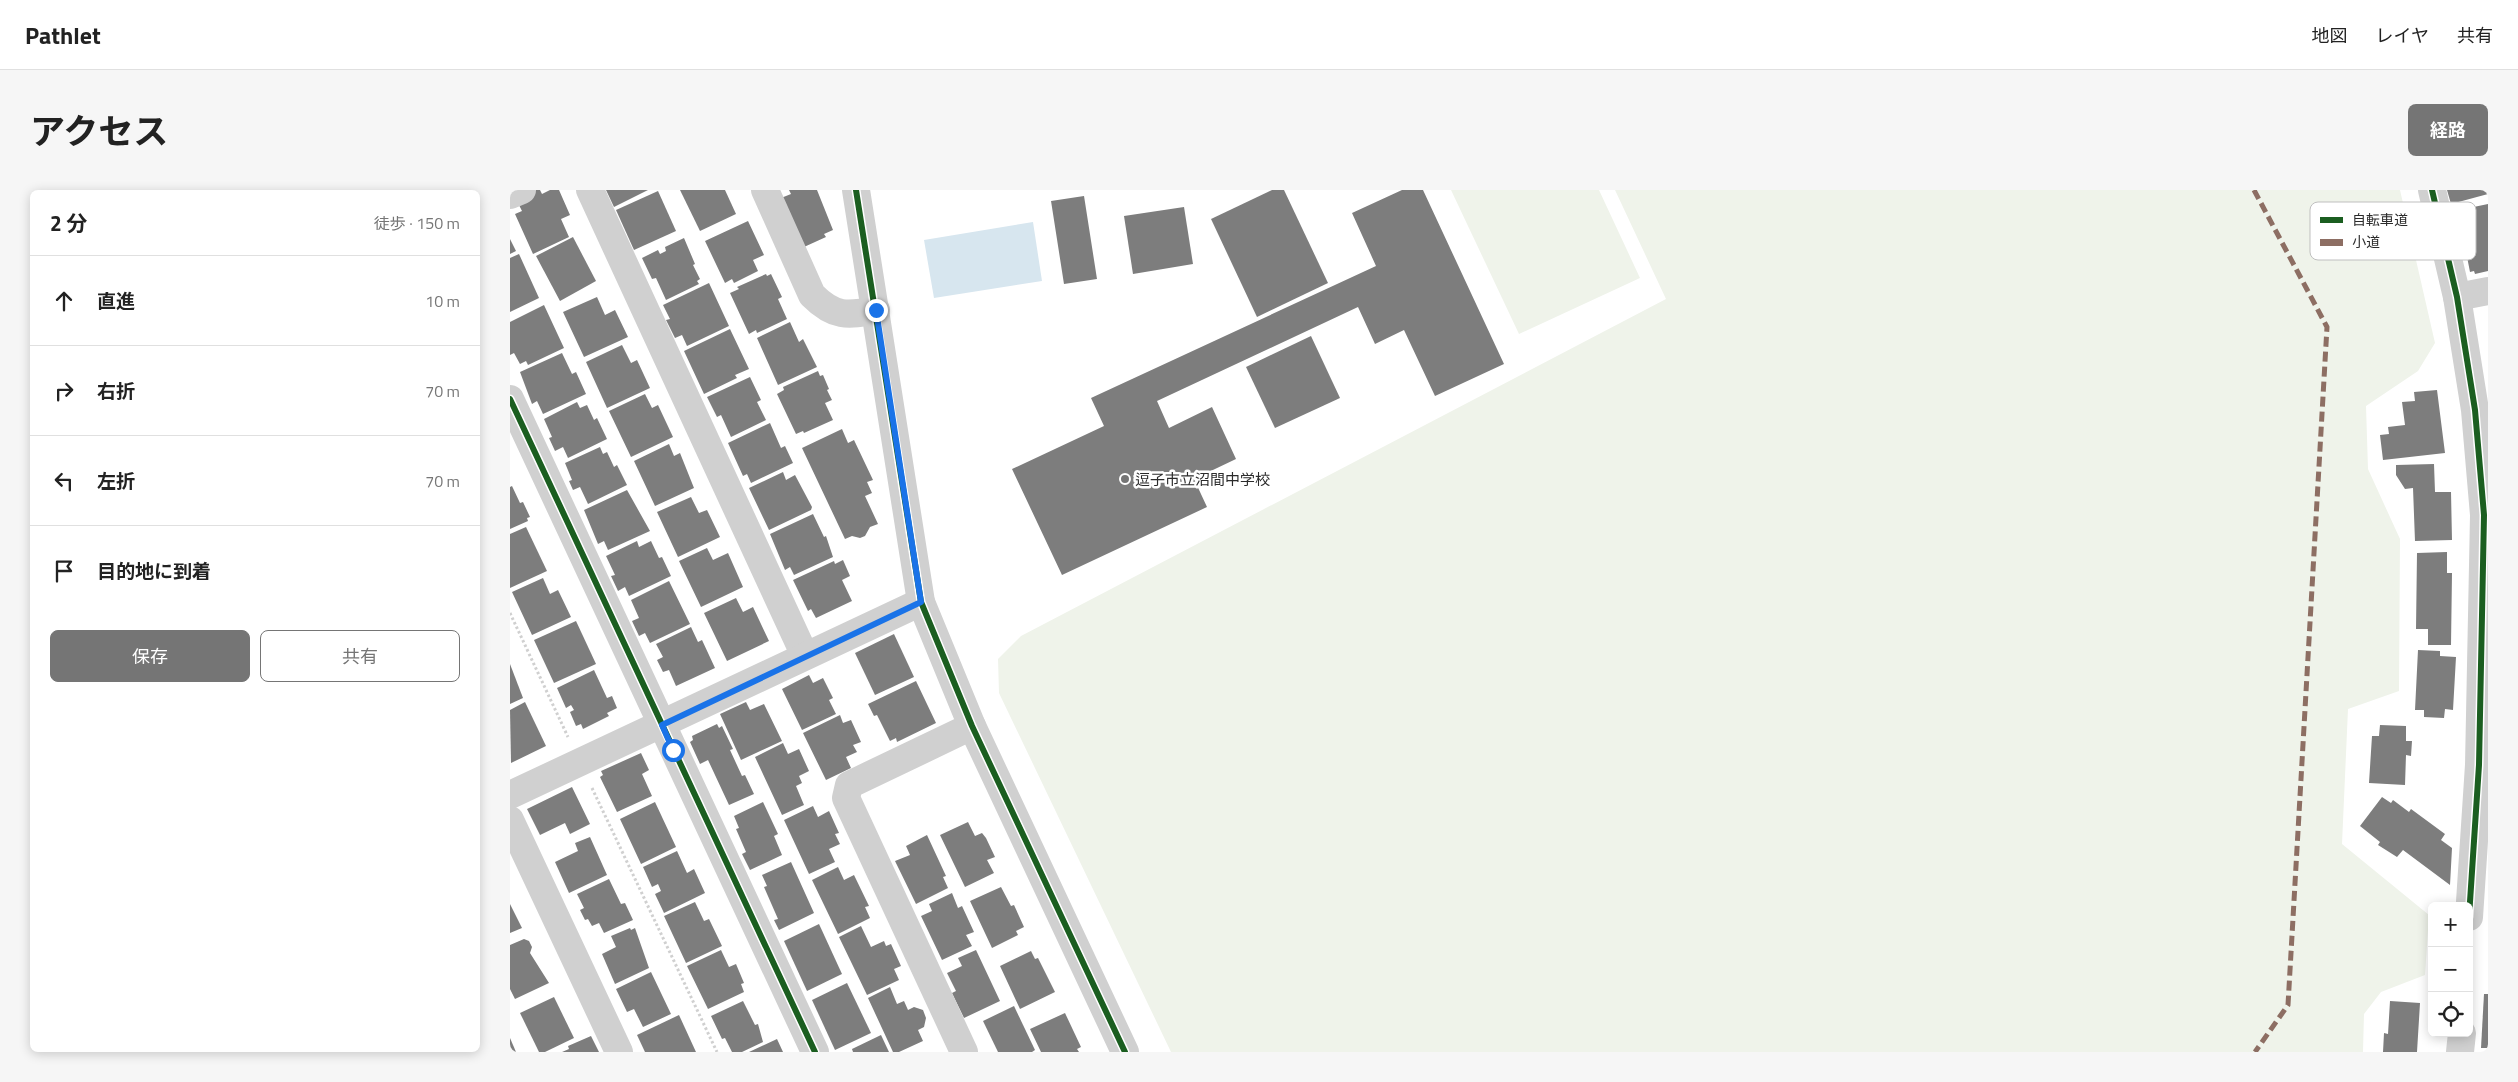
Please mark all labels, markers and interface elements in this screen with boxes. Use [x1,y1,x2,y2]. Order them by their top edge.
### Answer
text: Pathlet [25,17,101,53]
text: 地図 [2312,22,2348,49]
text: レイヤ [2376,22,2429,49]
text: 共有 [2457,22,2493,49]
text: アクセス [30,104,168,158]
button: 経路 [2408,104,2488,156]
legend [2310,202,2476,260]
text: 2 分 [50,207,87,239]
text: 自転車道 [2352,209,2408,230]
text: 徒歩 · 150 m [374,211,460,235]
text: 小道 [2352,231,2380,252]
text: 直進 [97,286,135,315]
icon: ahead [50,287,78,315]
text: 10 m [425,289,460,313]
route end [865,299,888,322]
text: 右折 [97,376,135,405]
icon: right [50,377,78,405]
text: 70 m [425,379,460,403]
text: 左折 [97,466,135,495]
icon: left [50,467,78,495]
place label: 逗子市立沼間中学校 [1135,468,1270,491]
text: 70 m [425,469,460,493]
marker: 逗子市立沼間中学校 [1119,473,1131,485]
text: 目的地に到着 [97,556,211,585]
icon: arrive [50,557,78,585]
button: 保存 [50,630,250,682]
button: 共有 [260,630,460,682]
route start [662,739,685,762]
map controls [2428,902,2473,1037]
button: + [2428,902,2473,947]
button: − [2428,947,2473,992]
button: locate [2428,992,2473,1037]

